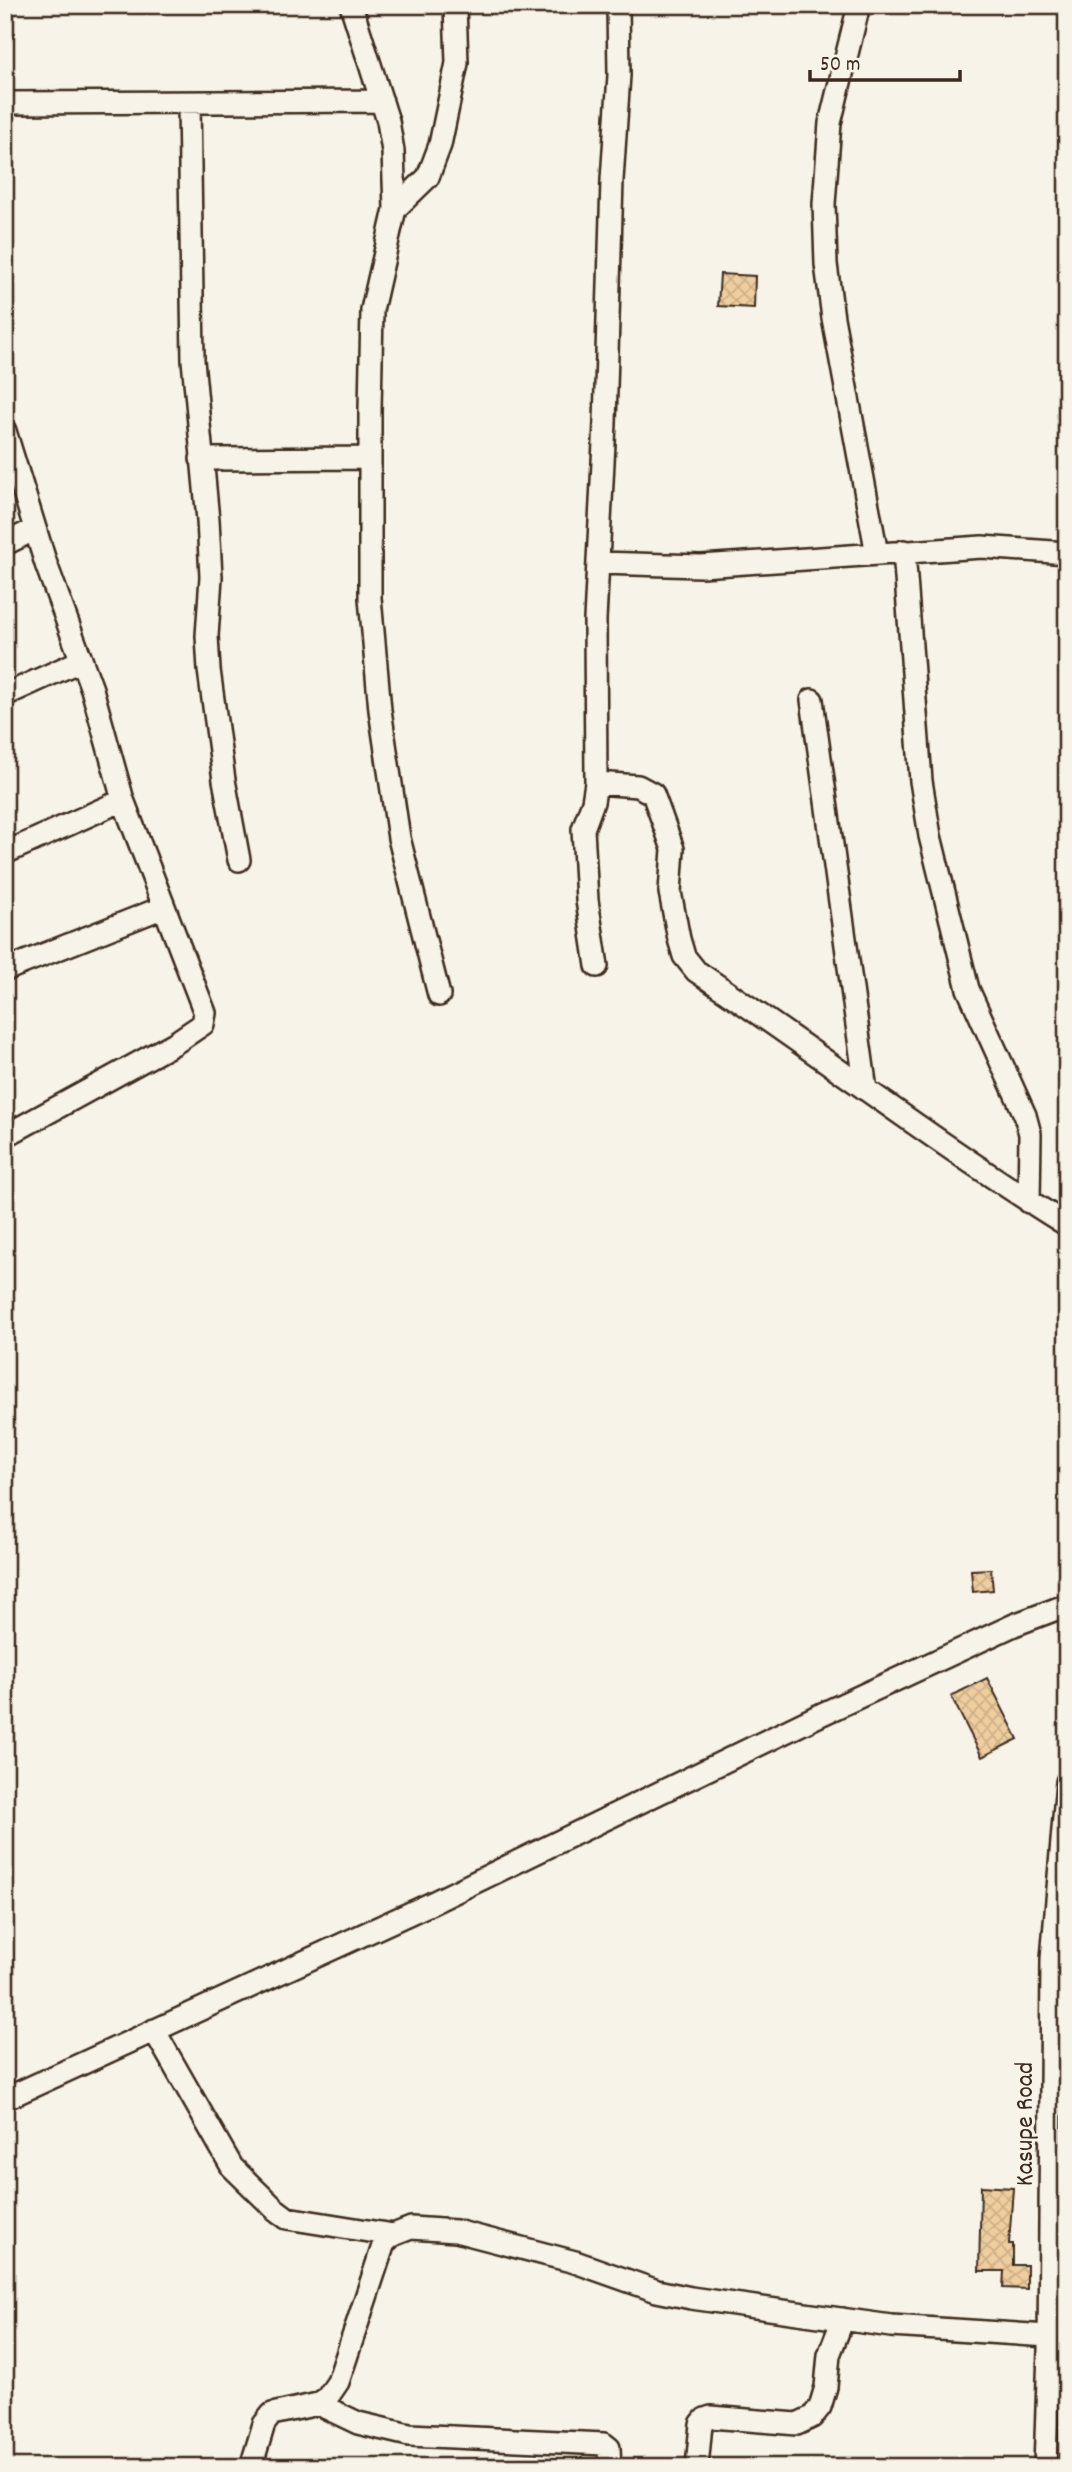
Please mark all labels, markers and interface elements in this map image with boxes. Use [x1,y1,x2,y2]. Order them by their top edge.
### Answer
scale bar [810,38,960,82]
text: 50 m [820,51,860,81]
street label: Kasupe Road [1008,2062,1045,2186]

